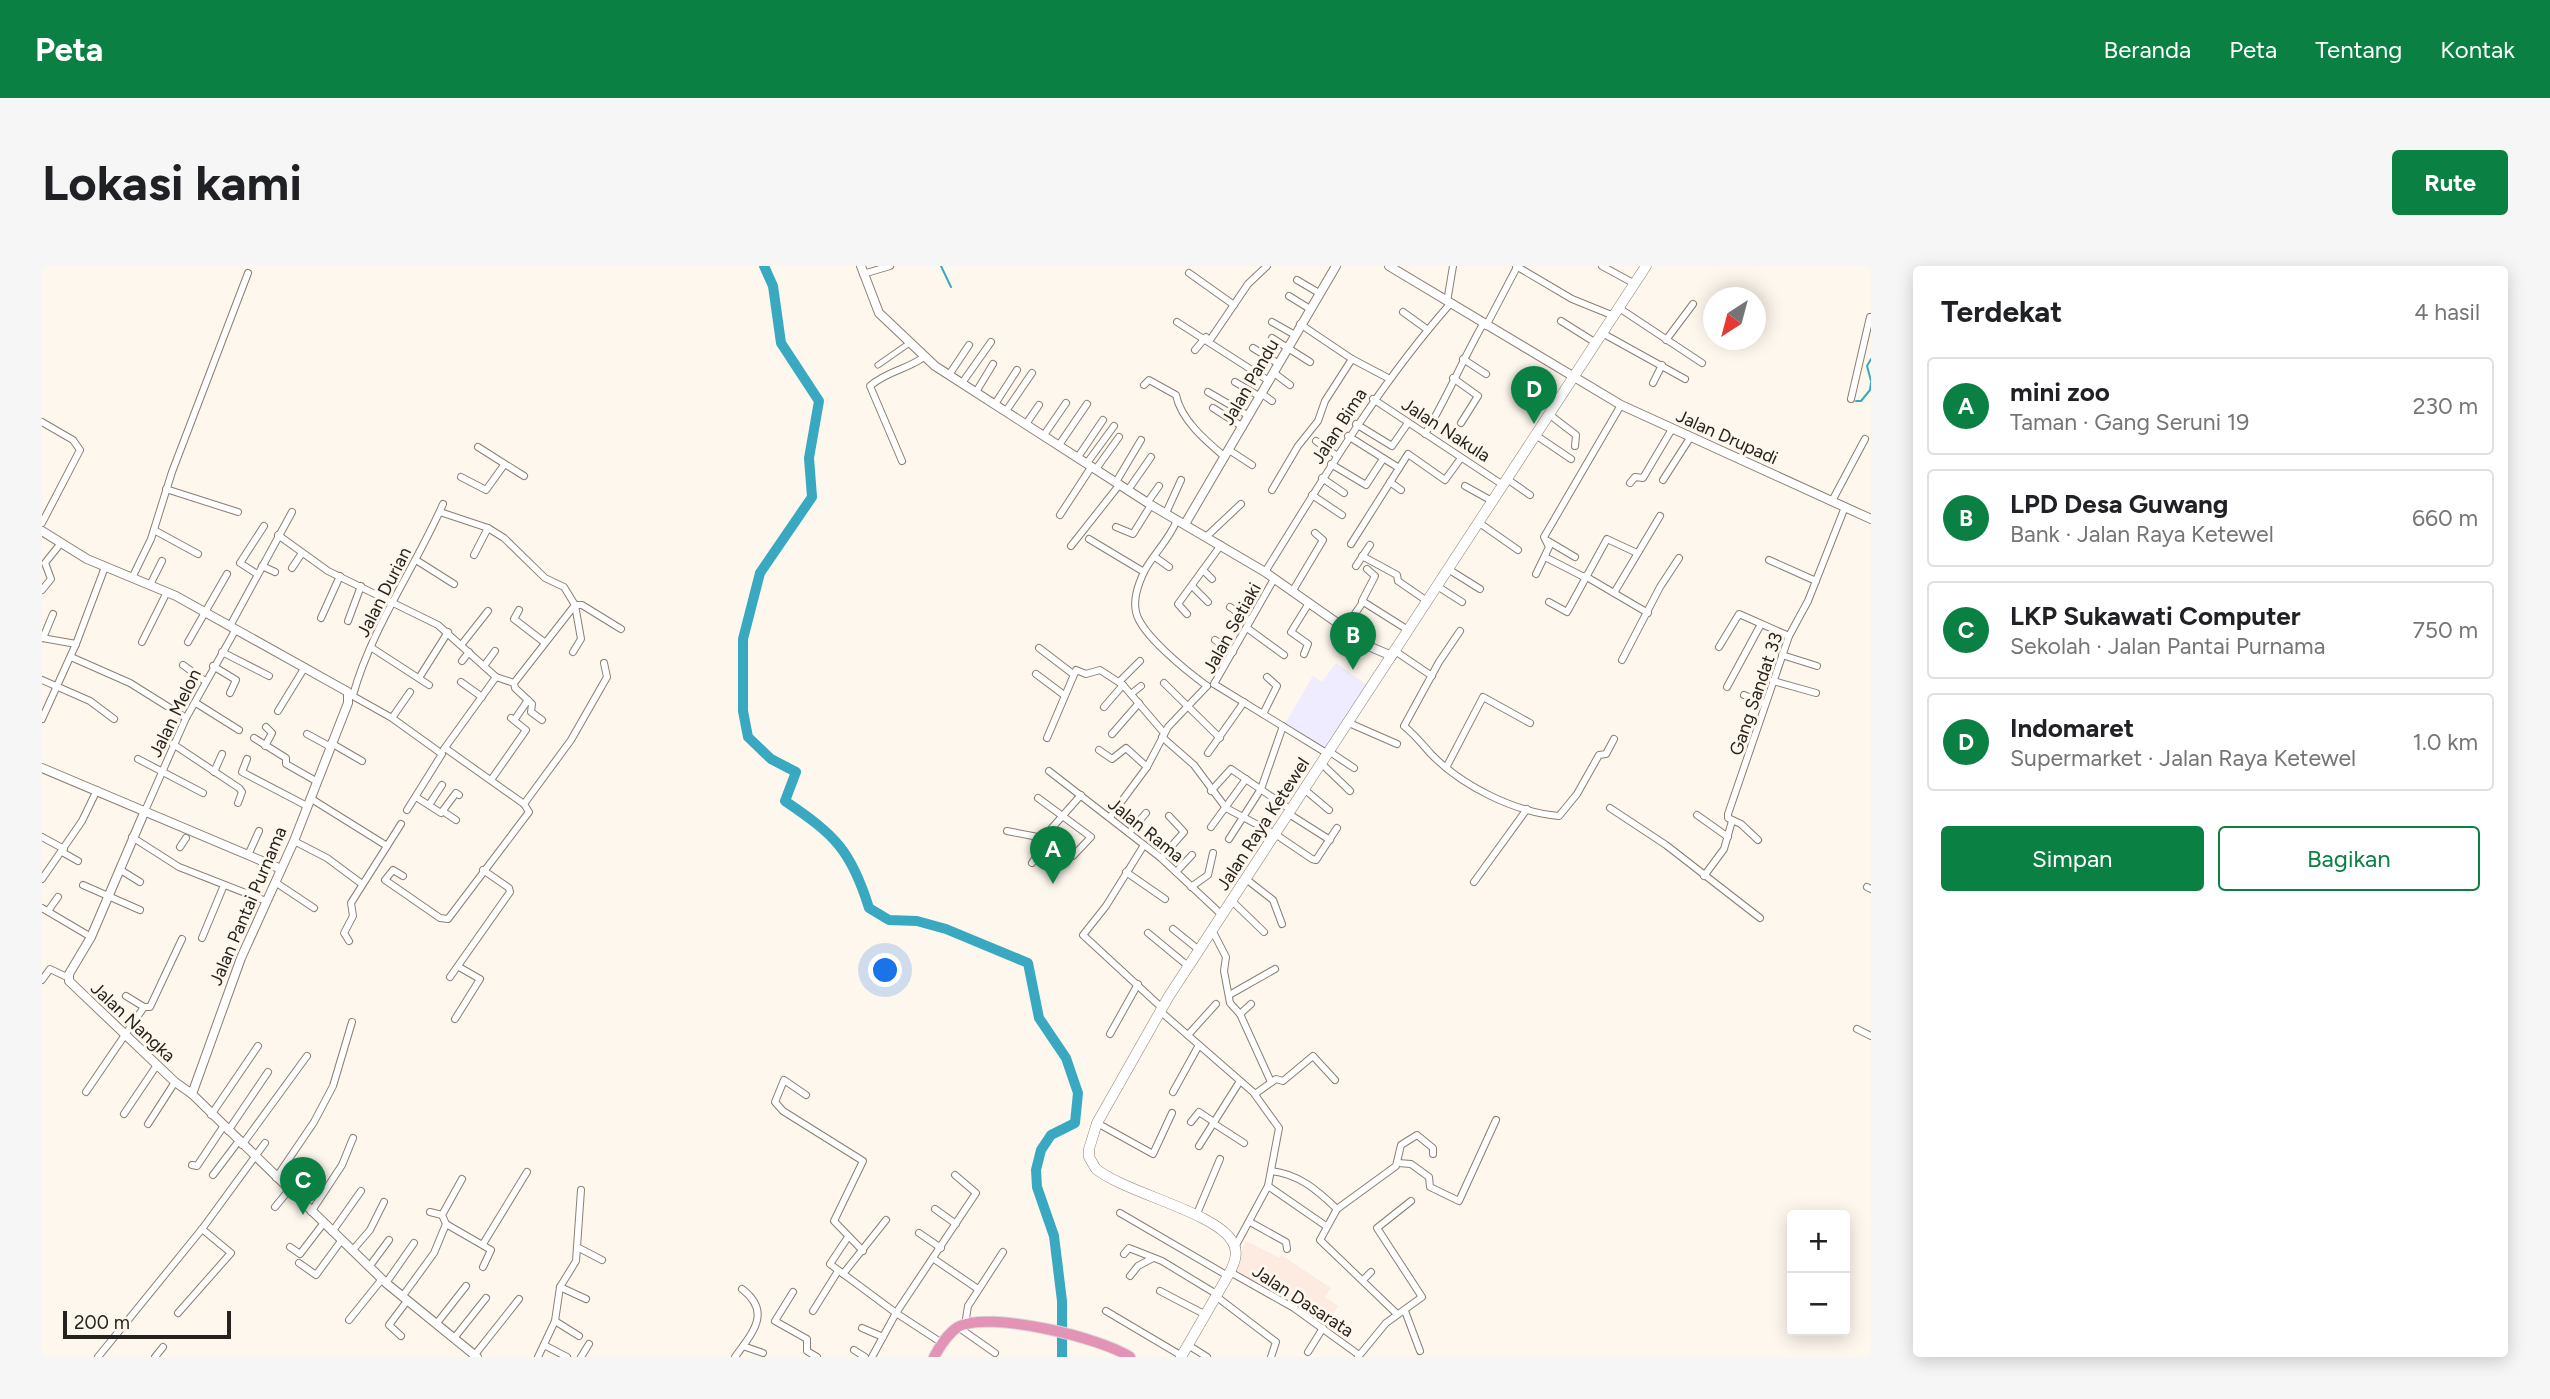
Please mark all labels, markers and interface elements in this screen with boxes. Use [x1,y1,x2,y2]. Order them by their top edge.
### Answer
text: Peta [35,30,103,69]
text: Beranda [2104,35,2191,64]
text: Peta [2229,35,2277,64]
text: Tentang [2315,35,2402,64]
text: Kontak [2440,35,2515,64]
button: Rute [2392,150,2508,215]
text: Lokasi kami [42,153,302,212]
north arrow [1703,287,1766,350]
text: Terdekat [1941,293,2062,330]
text: 4 hasil [2414,298,2480,326]
street label: Jalan Pandu [1216,335,1284,429]
pin: D [1511,366,1557,424]
text: mini zoo [2010,376,2110,408]
street label: Jalan Bima [1306,384,1372,468]
text: A [1958,392,1974,420]
text: 230 m [2413,392,2478,420]
street label: Jalan Nakula [1398,393,1494,467]
street label: Jalan Drupadi [1673,405,1781,469]
text: Taman · Gang Seruni 19 [2010,408,2249,436]
text: LPD Desa Guwang [2010,488,2228,520]
text: B [1959,504,1973,532]
text: 660 m [2412,504,2478,532]
text: Bank · Jalan Raya Ketewel [2010,520,2274,548]
street label: Jalan Durian [352,543,416,641]
street label: Jalan Setiaki [1198,579,1266,677]
text: LKP Sukawati Computer [2010,600,2301,632]
pin: B [1330,612,1376,670]
text: C [1958,616,1974,644]
text: 750 m [2412,616,2478,644]
street label: Gang Sandat 33 [1725,630,1787,758]
text: Sekolah · Jalan Pantai Purnama [2010,632,2325,660]
street label: Jalan Melon [144,665,206,761]
text: Indomaret [2010,712,2134,744]
text: D [1958,728,1974,756]
text: 1.0 km [2413,728,2478,756]
text: Supermarket · Jalan Raya Ketewel [2010,744,2356,772]
street label: Jalan Raya Ketewel [1212,753,1314,895]
street label: Jalan Rama [1104,793,1188,867]
street label: Jalan Pantai Purnama [205,823,291,989]
pin: A [1030,826,1076,884]
button: Simpan [1941,826,2204,891]
button: Bagikan [2218,826,2480,891]
your location [868,953,902,987]
street label: Jalan Nangka [86,977,180,1067]
pin: C [280,1157,326,1215]
map controls [1787,1210,1850,1336]
button: + [1787,1210,1850,1273]
street label: Jalan Dasarata [1248,1260,1358,1342]
button: − [1787,1273,1850,1336]
scale bar [63,1308,231,1340]
text: 200 m [74,1311,130,1334]

